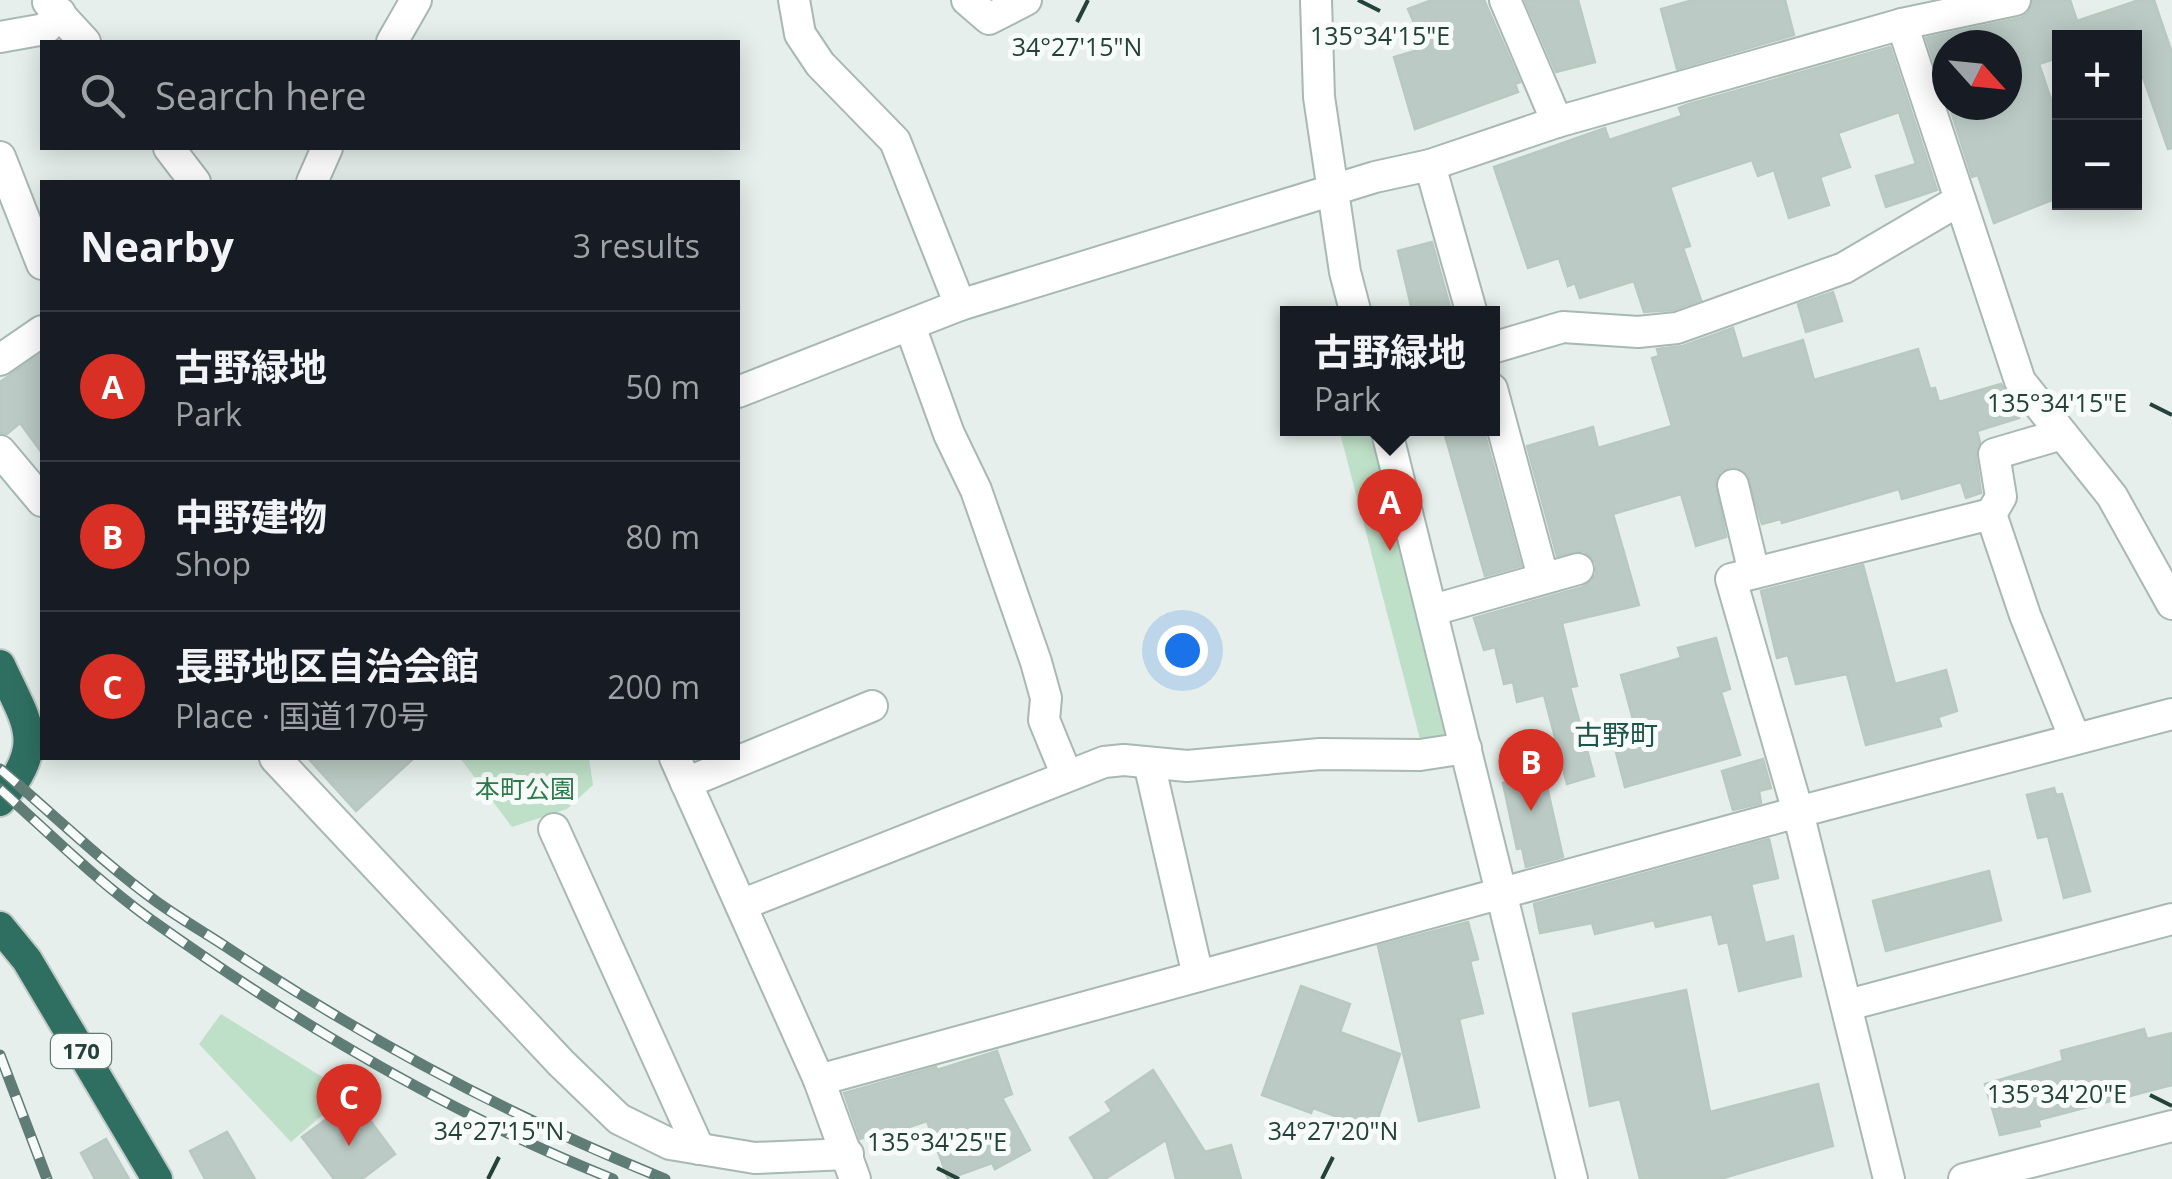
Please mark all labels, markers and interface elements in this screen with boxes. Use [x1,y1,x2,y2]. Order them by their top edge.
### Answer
text: 135°34'15"E [1310,18,1450,52]
text: 34°27'15"N [1012,29,1142,63]
north arrow [1932,30,2022,120]
map controls [2052,30,2142,210]
button: + [2052,30,2142,120]
search box [40,40,740,150]
icon: search [75,68,130,123]
text: Search here [155,69,367,121]
button: − [2052,120,2142,210]
text: Nearby [80,217,234,274]
text: 3 results [573,224,700,267]
popup [1280,306,1500,436]
text: 古野緑地 [1314,325,1466,377]
text: 古野緑地 [175,340,327,392]
text: A [101,365,124,408]
text: 50 m [625,365,700,408]
text: Park [1314,377,1381,420]
text: 135°34'15"E [1987,385,2127,419]
text: Park [175,392,242,435]
pin: A [1358,468,1422,551]
text: 中野建物 [175,490,327,542]
text: B [102,515,123,558]
text: 80 m [625,515,700,558]
text: Shop [175,542,251,585]
your location [1157,625,1208,676]
text: 長野地区自治会館 [175,639,479,691]
text: C [102,665,123,708]
text: 200 m [607,665,700,708]
text: Place · 国道170号 [175,694,429,737]
district label: 古野町 [1574,715,1658,753]
pin: B [1498,728,1564,811]
park label: 本町公園 [475,771,575,805]
road number: 170 [51,1034,111,1068]
pin: C [316,1064,382,1146]
text: 135°34'20"E [1987,1076,2127,1110]
text: 34°27'15"N [434,1113,564,1147]
text: 34°27'20"N [1268,1113,1398,1147]
text: 135°34'25"E [867,1124,1007,1158]

